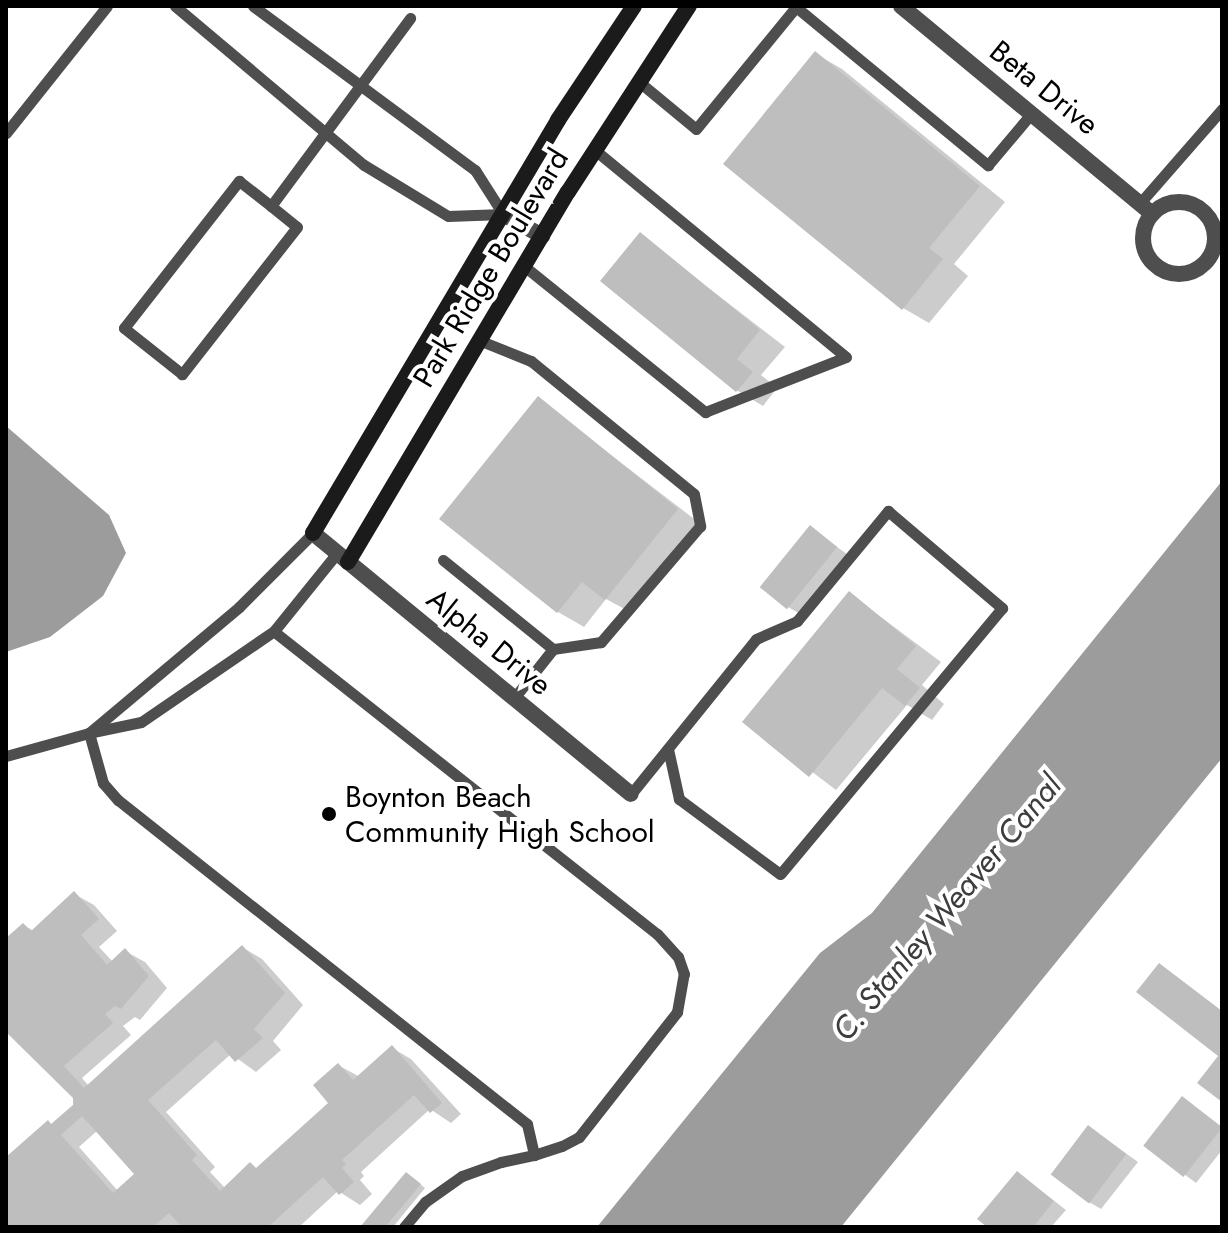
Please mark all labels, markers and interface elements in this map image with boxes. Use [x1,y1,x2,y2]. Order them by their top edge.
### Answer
street label: Beta Drive [982,33,1106,143]
street label: Park Ridge Boulevard [406,142,576,394]
street label: Alpha Drive [420,581,558,703]
water label: C. Stanley Weaver Canal [824,767,1070,1049]
place label: Boynton Beach Community High School [345,779,655,850]
marker: Boynton Beach Community High School [320,805,338,823]

